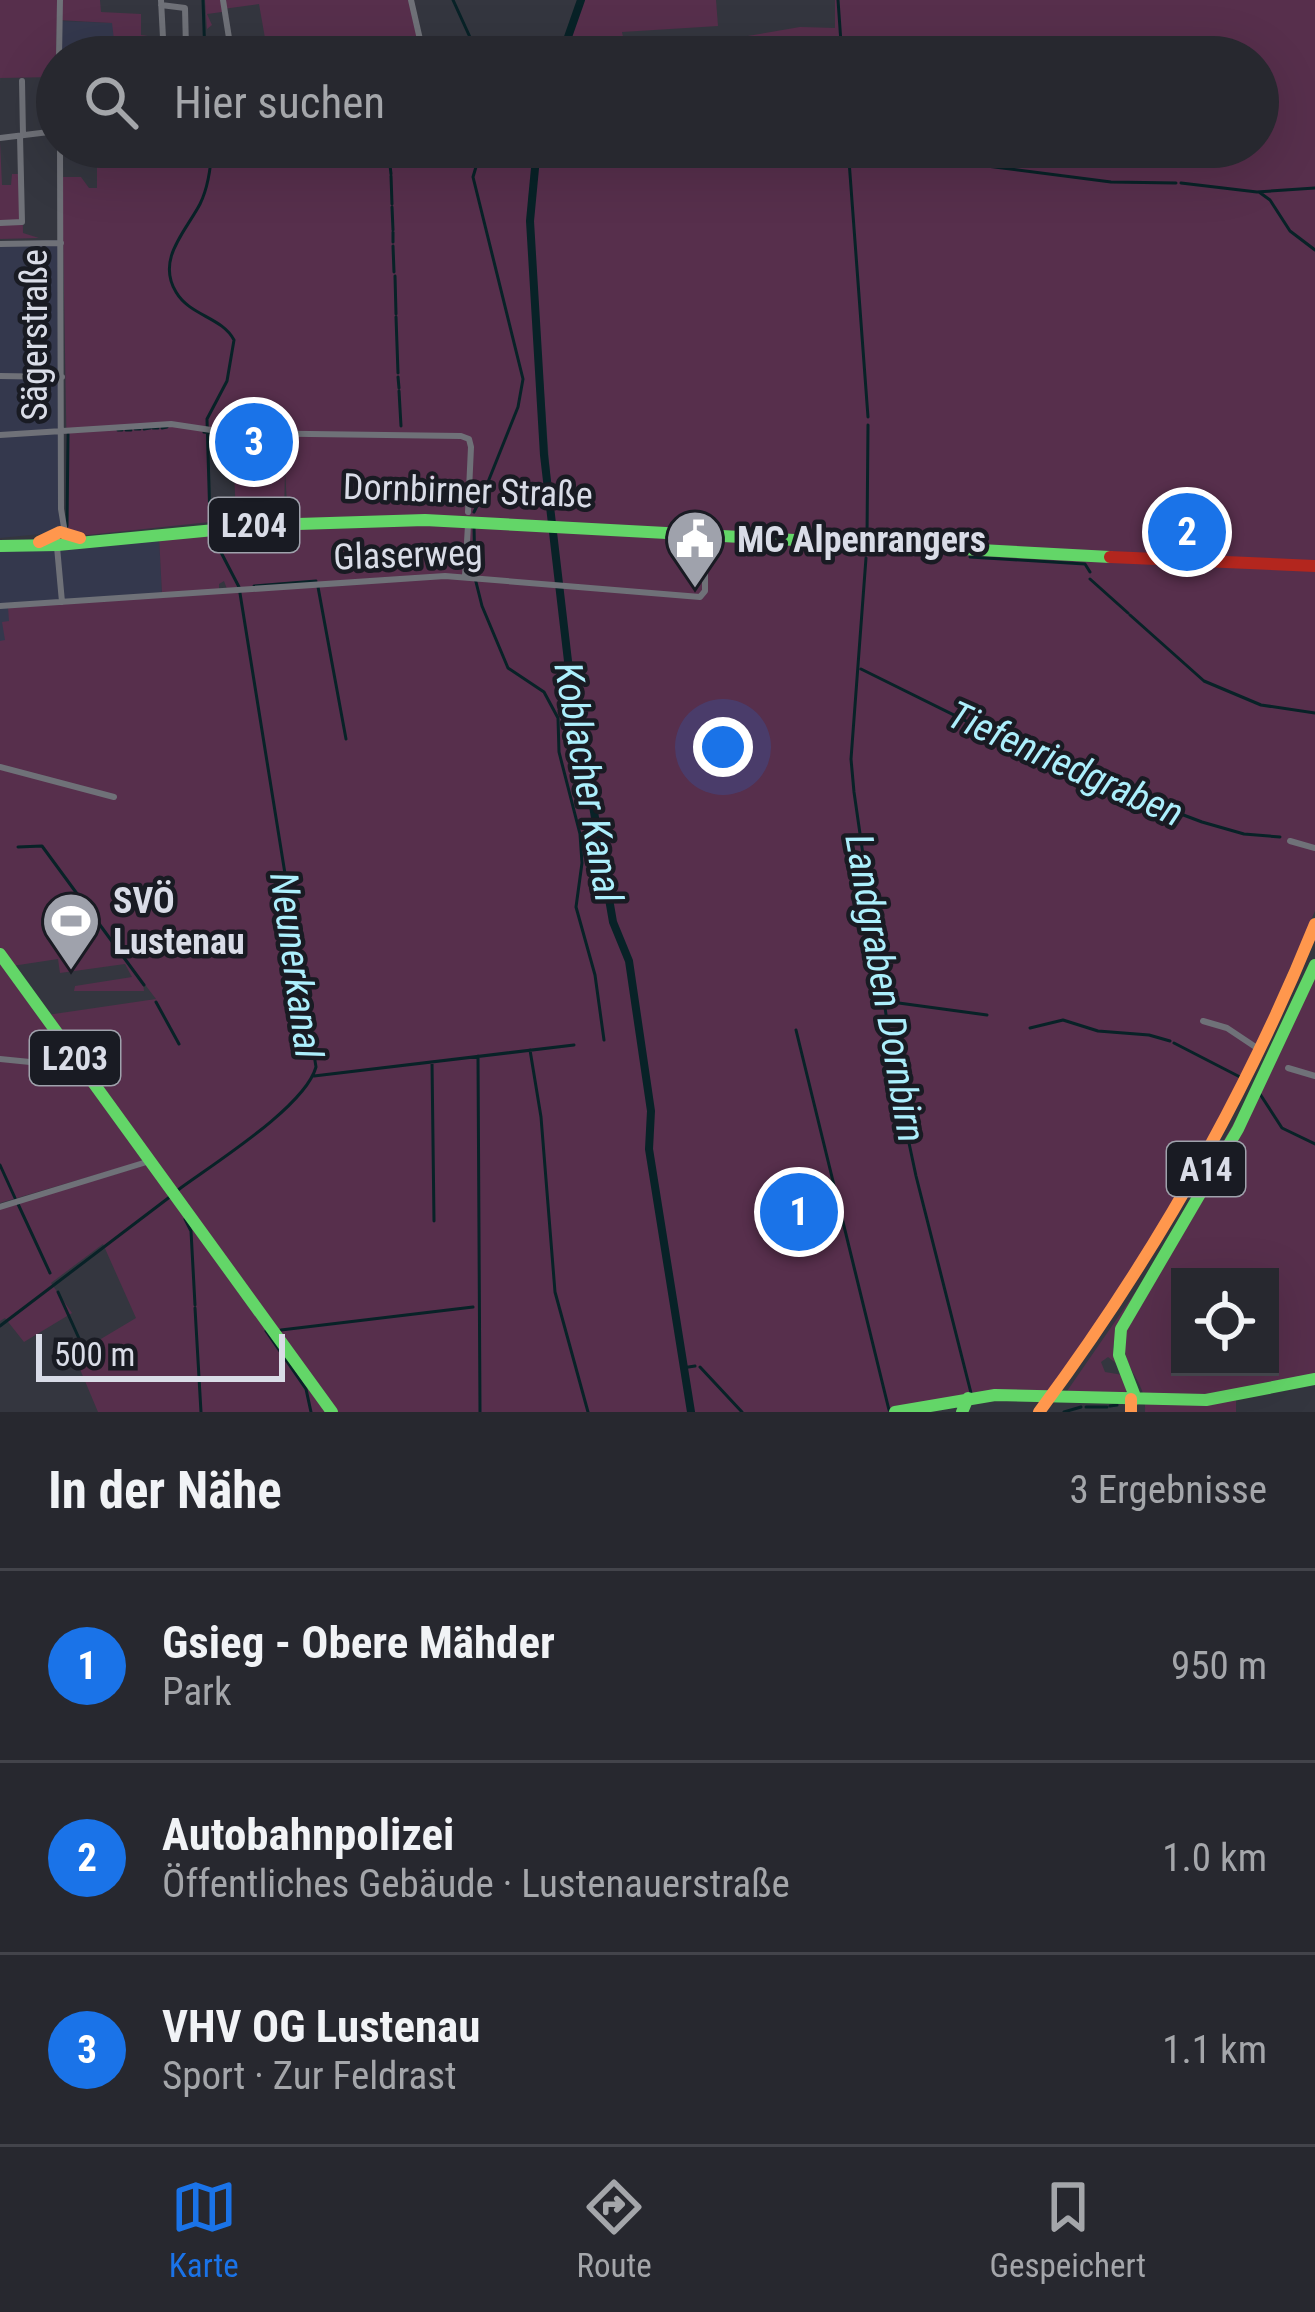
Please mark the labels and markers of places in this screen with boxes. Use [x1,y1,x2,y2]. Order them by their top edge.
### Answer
pin: 3 [215,397,293,487]
pin: 2 [1148,487,1226,577]
public building icon: MC Alpenrangers [664,508,726,590]
place label: MC Alpenrangers [737,519,986,561]
place label: SVÖ Lustenau [113,880,245,963]
sports icon: SVÖ Lustenau [40,890,102,972]
pin: 1 [760,1167,838,1257]

